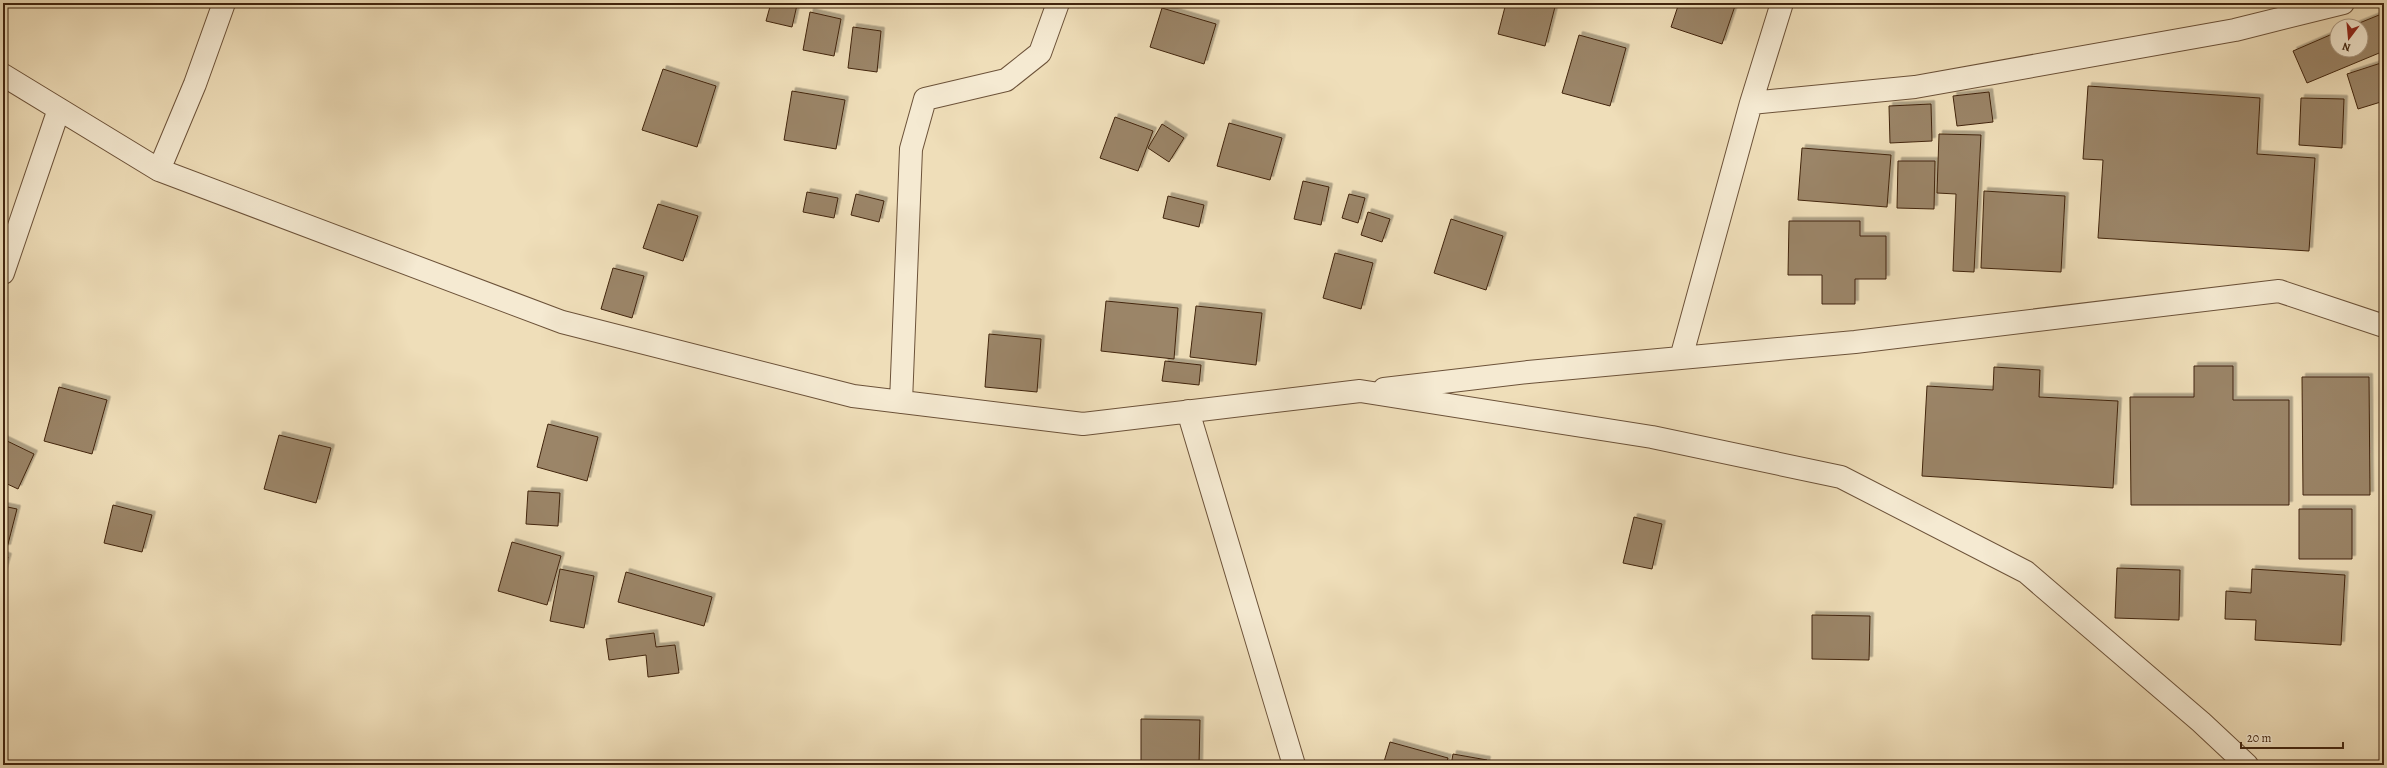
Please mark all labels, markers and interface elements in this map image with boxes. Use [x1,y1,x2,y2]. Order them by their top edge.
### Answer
north arrow [2329,18,2369,58]
text: N [2340,39,2352,55]
scale bar [2241,724,2343,750]
text: 20 m [2247,730,2271,746]

